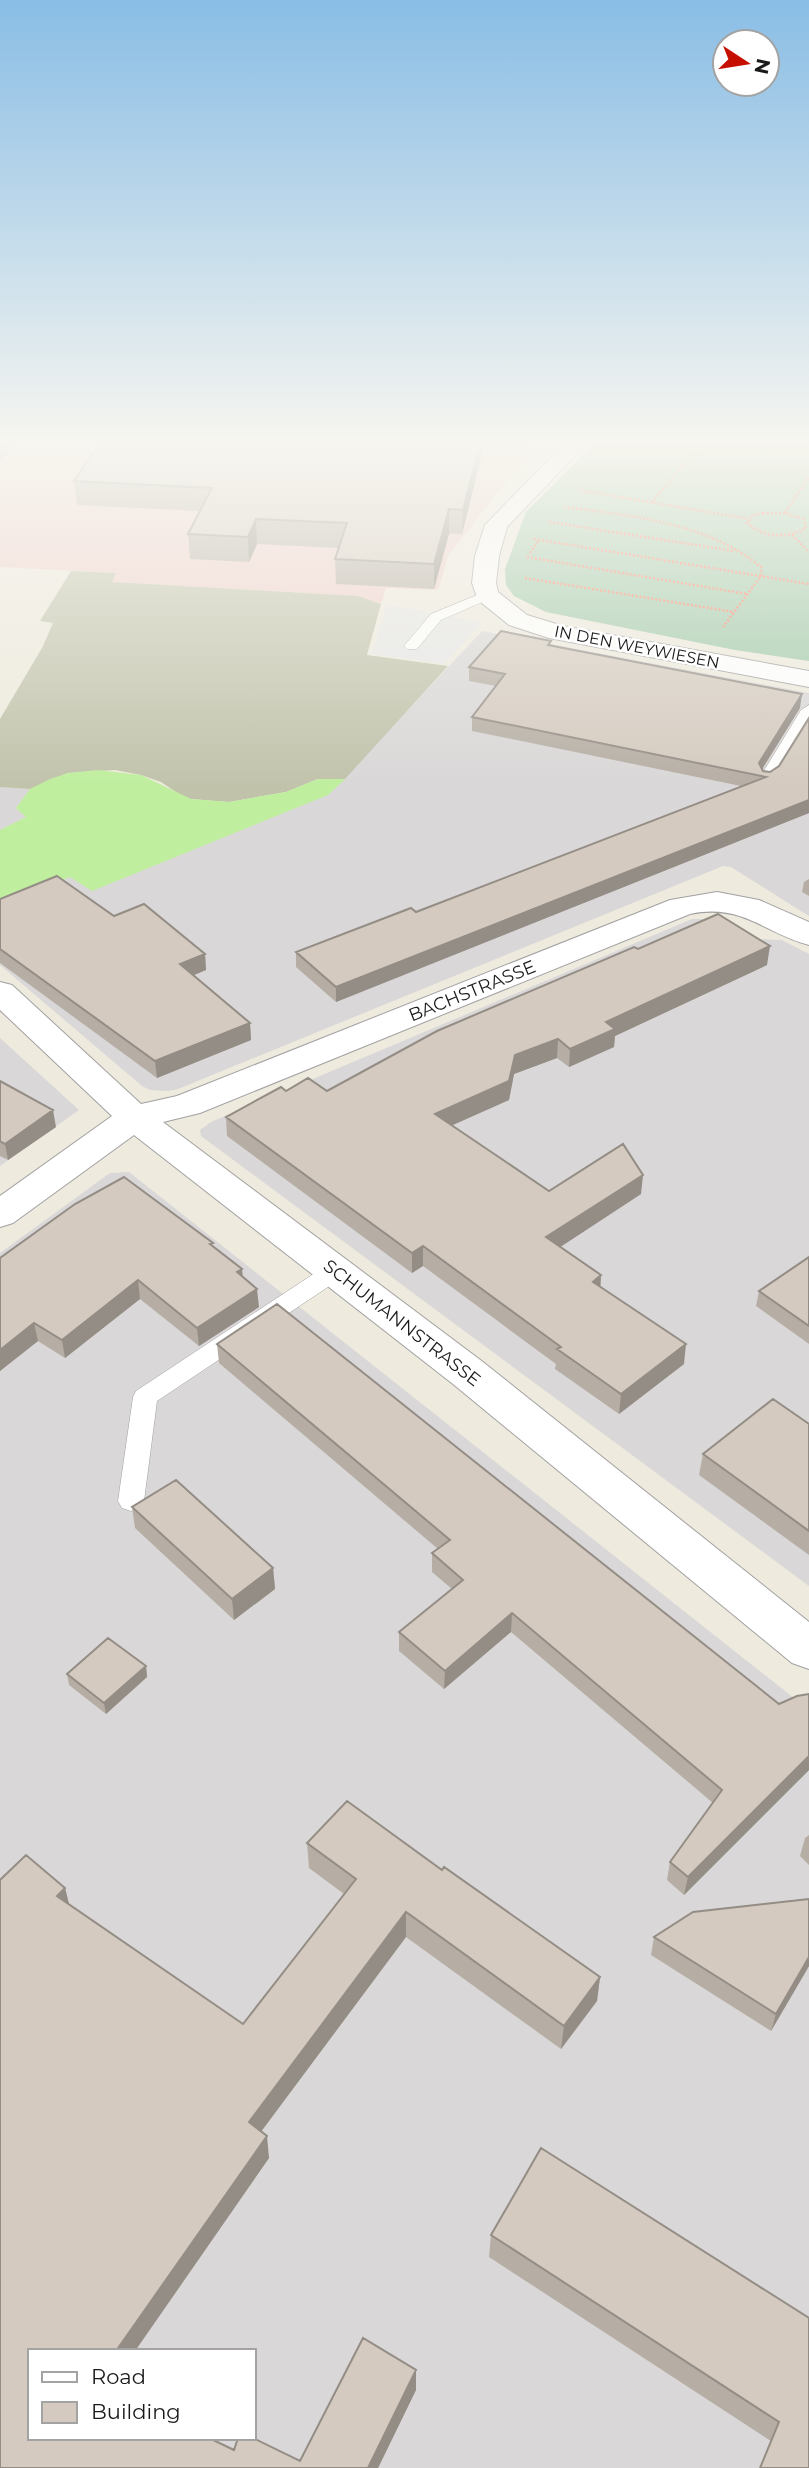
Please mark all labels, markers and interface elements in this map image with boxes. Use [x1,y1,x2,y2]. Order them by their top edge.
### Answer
north arrow [711,28,781,98]
text: N [749,57,775,76]
street label: IN DEN WEYWIESEN [553,622,721,672]
street label: BACHSTRASSE [405,956,539,1026]
street label: SCHUMANNSTRASSE [319,1255,485,1391]
legend [28,2349,256,2440]
text: Road [91,2364,146,2389]
text: Building [91,2399,181,2424]

